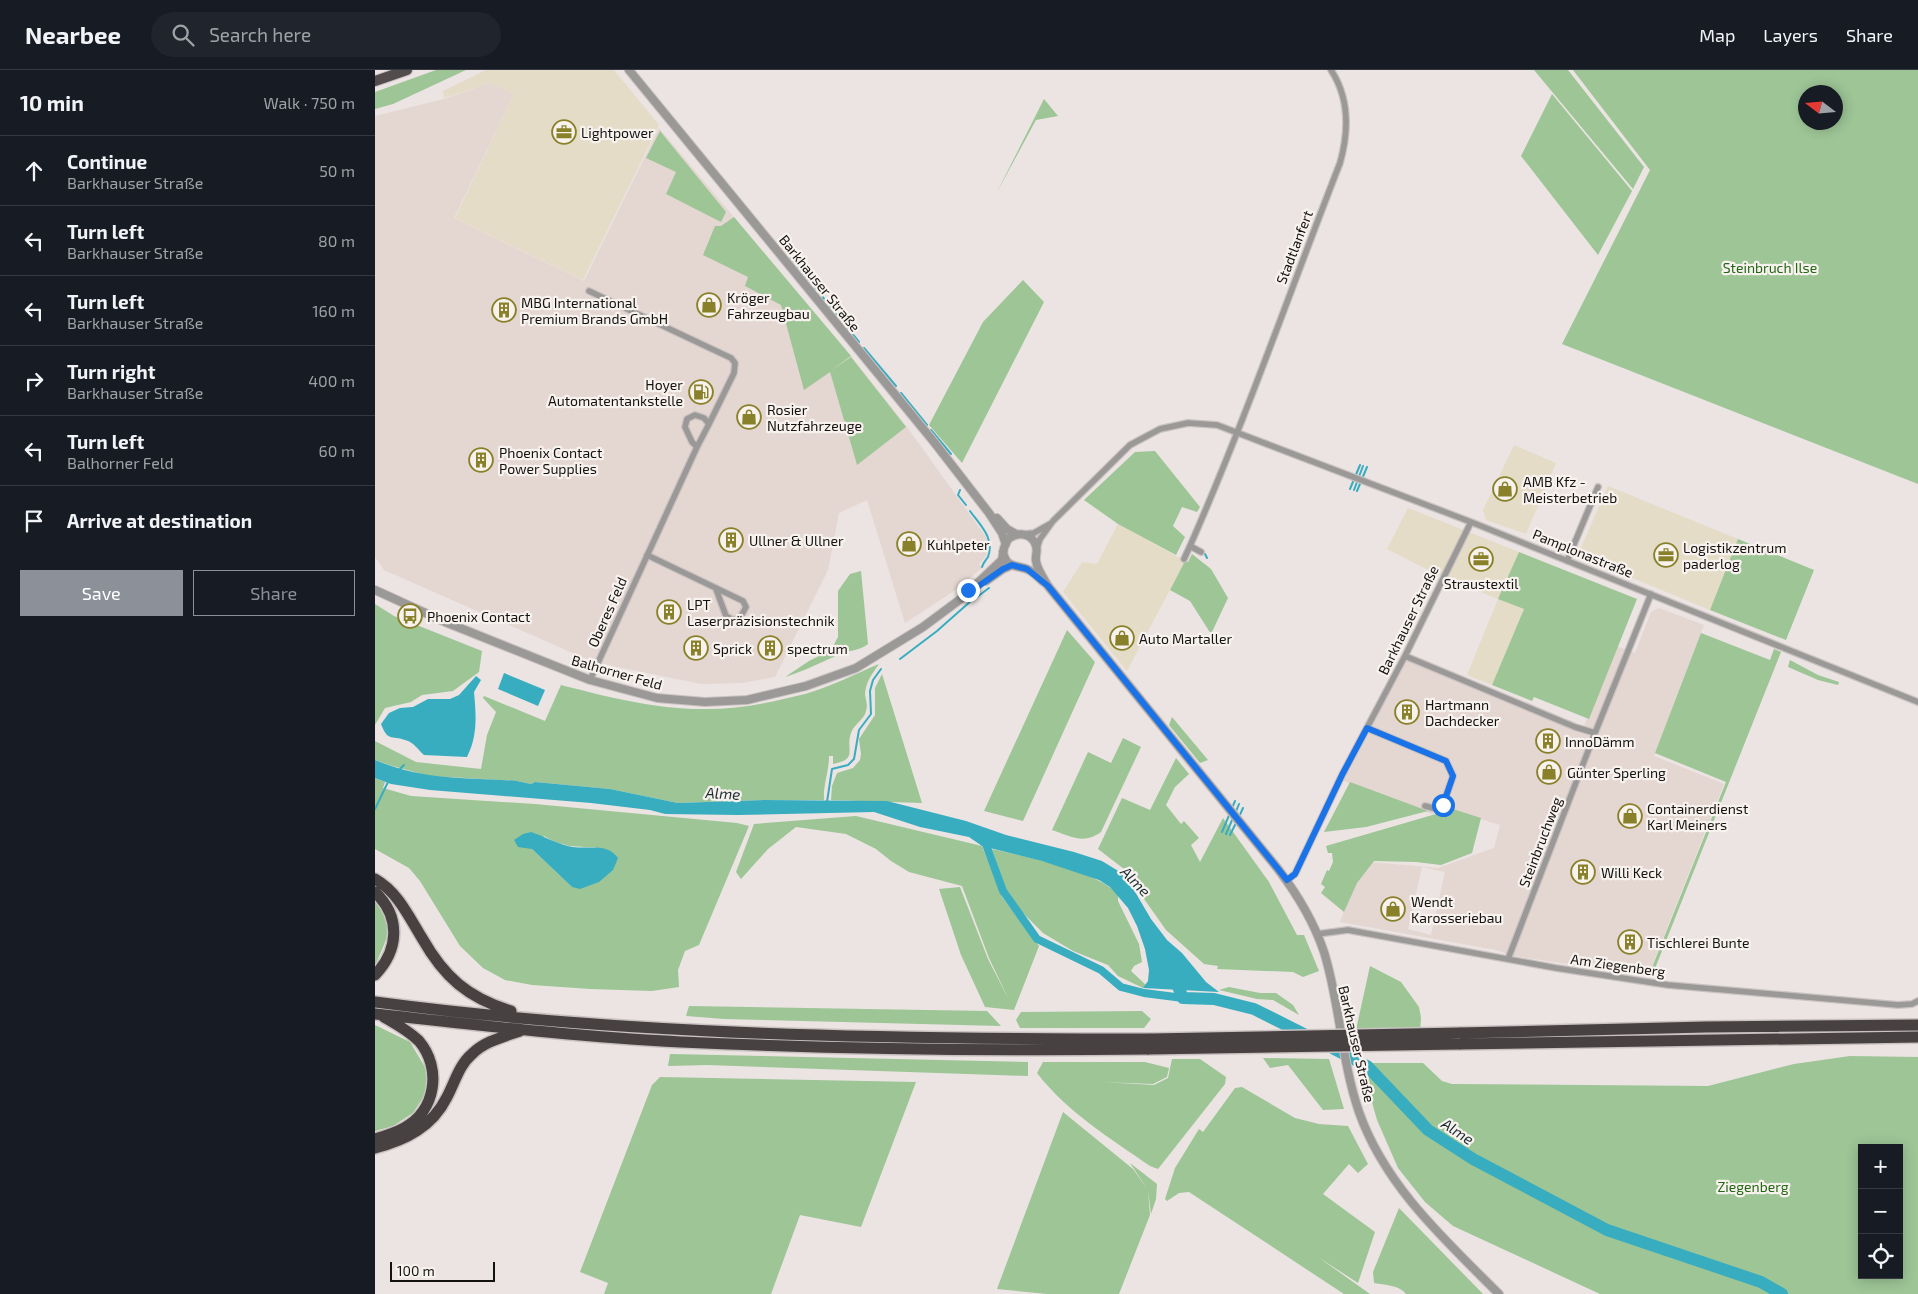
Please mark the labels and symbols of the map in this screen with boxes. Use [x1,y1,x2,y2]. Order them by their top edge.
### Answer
north arrow [1798,85,1843,130]
office icon: Lightpower [551,119,577,145]
place label: Lightpower [581,124,654,141]
street label: Stadtlanfert [1272,208,1316,286]
street label: Barkhauser Straße [776,231,864,335]
park label: Steinbruch Ilse [1723,259,1817,276]
place label: Kröger Fahrzeugbau [727,289,810,322]
shop icon: Kröger Fahrzeugbau [696,292,722,318]
place label: MBG International Premium Brands GmbH [521,294,668,327]
building icon: MBG International Premium Brands GmbH [491,297,517,323]
place label: Hoyer Automatentankstelle [548,376,683,409]
fuel station icon: Hoyer Automatentankstelle [688,379,714,405]
place label: Rosier Nutzfahrzeuge [767,401,862,434]
shop icon: Rosier Nutzfahrzeuge [736,404,762,430]
place label: Phoenix Contact Power Supplies [499,444,602,477]
building icon: Phoenix Contact Power Supplies [468,447,494,473]
place label: AMB Kfz - Meisterbetrieb [1523,473,1617,506]
shop icon: AMB Kfz - Meisterbetrieb [1492,476,1518,502]
street label: Pamplonastraße [1530,525,1636,581]
building icon: Ullner & Ullner [718,527,744,553]
shop icon: Kuhlpeter [896,531,922,557]
place label: Ullner & Ullner [749,532,844,549]
place label: Kuhlpeter [927,536,990,553]
place label: Logistikzentrum paderlog [1683,539,1786,572]
office icon: Logistikzentrum paderlog [1653,542,1679,568]
office icon: Straustextil [1468,546,1494,572]
street label: Barkhauser Straße [1374,563,1442,677]
street label: Oberes Feld [584,574,630,650]
place label: Straustextil [1444,575,1519,592]
route end [957,579,980,602]
place label: LPT Laserpräzisionstechnik [687,596,835,629]
building icon: LPT Laserpräzisionstechnik [656,599,682,625]
bus stop icon: Phoenix Contact [397,603,423,629]
place label: Phoenix Contact [427,608,530,625]
shop icon: Auto Martaller [1109,625,1135,651]
place label: Auto Martaller [1139,630,1233,647]
building icon: Sprick [683,635,709,661]
building icon: spectrum [757,635,783,661]
place label: Sprick [713,640,752,657]
place label: spectrum [787,640,848,657]
street label: Balhorner Feld [570,651,664,693]
place label: Hartmann Dachdecker [1425,696,1500,729]
building icon: Hartmann Dachdecker [1394,699,1420,725]
building icon: InnoDämm [1535,728,1561,754]
place label: InnoDämm [1565,733,1634,750]
shop icon: Günter Sperling [1536,759,1562,785]
place label: Günter Sperling [1567,764,1666,781]
water label: Alme [704,783,741,803]
route start [1432,794,1455,817]
street label: Steinbruchweg [1515,794,1565,890]
place label: Containerdienst Karl Meiners [1647,800,1748,833]
shop icon: Containerdienst Karl Meiners [1617,803,1643,829]
building icon: Willi Keck [1570,859,1596,885]
water label: Alme [1117,862,1155,900]
place label: Willi Keck [1601,864,1662,881]
place label: Wendt Karosseriebau [1411,893,1502,926]
shop icon: Wendt Karosseriebau [1380,896,1406,922]
building icon: Tischlerei Bunte [1617,929,1643,955]
place label: Tischlerei Bunte [1647,934,1750,951]
street label: Am Ziegenberg [1570,950,1667,980]
street label: Barkhauser Straße [1335,984,1379,1104]
water label: Alme [1438,1113,1478,1148]
park label: Ziegenberg [1717,1178,1789,1195]
scale bar [390,1259,495,1282]

